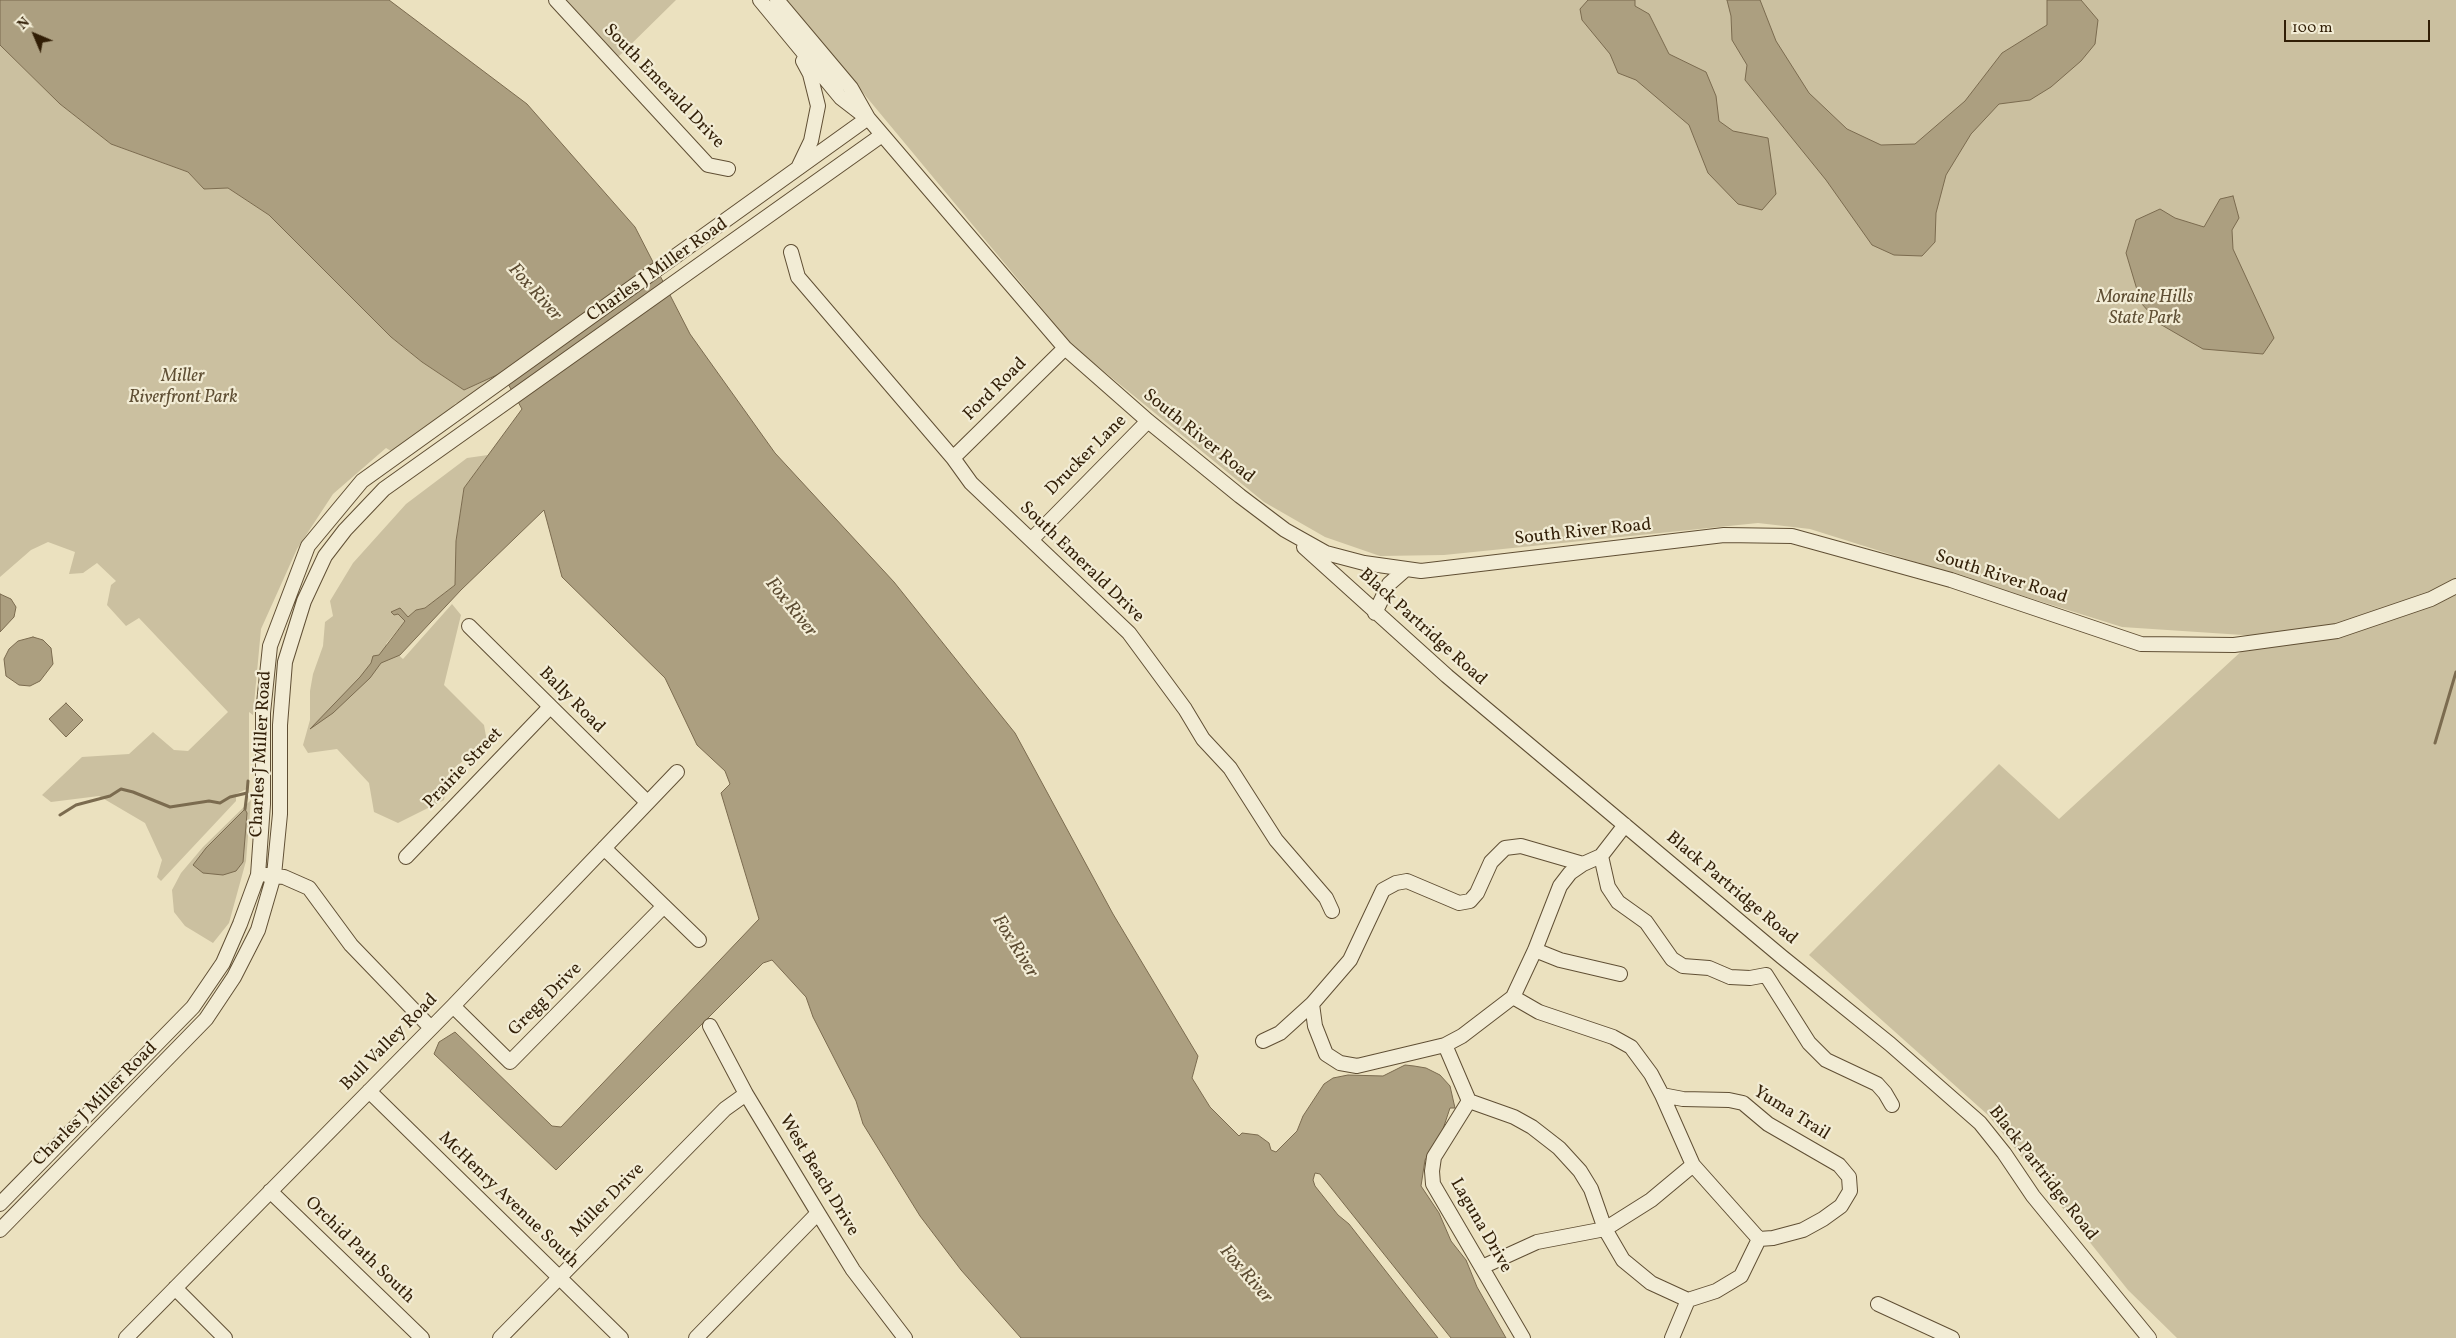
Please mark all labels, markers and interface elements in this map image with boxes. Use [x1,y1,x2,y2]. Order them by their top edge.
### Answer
north arrow [10,10,60,60]
scale bar [2286,10,2432,42]
text: N [14,14,34,34]
text: 100 m [2292,18,2332,39]
street label: South Emerald Drive [598,20,728,154]
street label: Charles J Miller Road [583,214,733,328]
water label: Fox River [502,259,566,327]
park label: Moraine Hills State Park [2097,288,2193,330]
street label: Ford Road [960,354,1032,426]
park label: Miller Riverfront Park [128,367,238,409]
street label: South River Road [1138,385,1258,489]
street label: Drucker Lane [1042,411,1132,501]
street label: South Emerald Drive [1014,498,1148,628]
street label: South River Road [1513,515,1653,551]
street label: South River Road [1932,546,2070,610]
street label: Black Partridge Road [1353,565,1491,691]
water label: Fox River [759,574,821,642]
street label: Bally Road [533,663,609,739]
street label: Charles J Miller Road [247,670,277,838]
street label: Prairie Street [420,724,508,814]
street label: Black Partridge Road [1661,828,1801,950]
water label: Fox River [986,911,1042,983]
street label: Gregg Drive [505,959,587,1041]
street label: Bull Valley Road [337,990,443,1096]
street label: Charles J Miller Road [29,1038,163,1172]
street label: Yuma Trail [1749,1082,1833,1146]
street label: Black Partridge Road [1983,1102,2101,1246]
street label: West Beach Drive [773,1112,863,1240]
street label: McHenry Avenue South [433,1128,583,1274]
street label: Miller Drive [566,1159,650,1243]
street label: Laguna Drive [1444,1175,1516,1277]
street label: Orchid Path South [299,1193,419,1309]
water label: Fox River [1213,1241,1277,1309]

